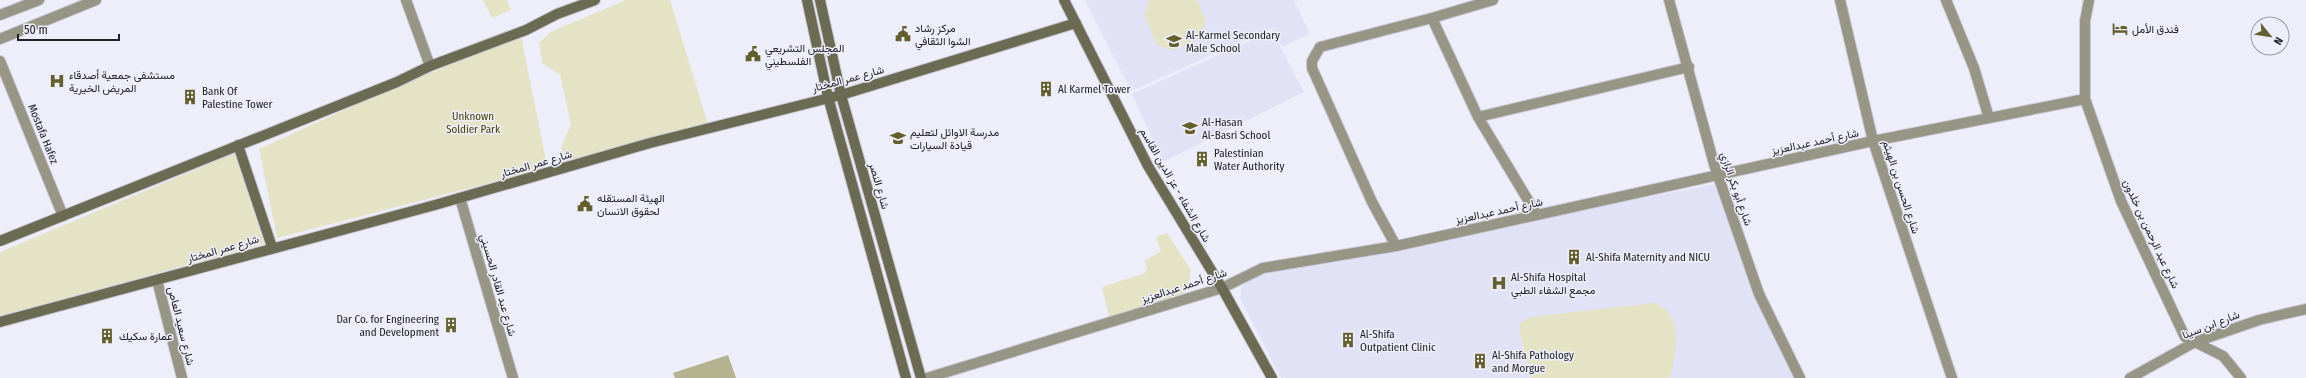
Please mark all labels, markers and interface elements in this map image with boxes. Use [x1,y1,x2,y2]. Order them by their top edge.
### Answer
scale bar [18,16,119,42]
north arrow [2250,16,2290,56]
hotel icon: فندق الأمل [2111,20,2129,38]
place label: مركز رشاد الشوا الثقافي [915,22,970,51]
text: 50 m [24,23,48,37]
place label: فندق الأمل [2132,23,2179,36]
public building icon: مركز رشاد الشوا الثقافي [894,25,912,43]
place label: Al-Karmel Secondary Male School [1186,29,1280,55]
school or university icon: Al-Karmel Secondary Male School [1165,32,1183,50]
text: N [2271,35,2286,47]
place label: المجلس التشريعي الفلسطيني [765,42,844,71]
public building icon: المجلس التشريعي الفلسطيني [744,45,762,63]
street label: شارع عمر المختار [810,63,886,96]
place label: مستشفى جمعية أصدقاء المريض الخيرية [69,69,175,95]
hospital icon: مستشفى جمعية أصدقاء المريض الخيرية [48,72,66,90]
building icon: Al Karmel Tower [1037,80,1055,98]
place label: Al Karmel Tower [1058,83,1131,96]
place label: Bank Of Palestine Tower [202,85,273,111]
building icon: Bank Of Palestine Tower [181,88,199,106]
street label: Mostafa Hafez [25,102,61,166]
park label: Unknown Soldier Park [446,110,501,136]
place label: Al-Hasan Al-Basri School [1202,116,1270,142]
school or university icon: Al-Hasan Al-Basri School [1181,119,1199,137]
street label: شارع الشفاء - عز الدين القاسم [1136,125,1213,245]
place label: مدرسة الاوائل لتعليم قيادة السيارات [910,126,999,152]
street label: شارع أحمد عبدالعزيز [1769,126,1860,159]
school or university icon: مدرسة الاوائل لتعليم قيادة السيارات [889,129,907,147]
street label: شارع الحسن بن الهيثم [1879,139,1922,236]
street label: شارع عمر المختار [498,147,574,182]
place label: Palestinian Water Authority [1214,147,1284,173]
building icon: Palestinian Water Authority [1193,150,1211,168]
street label: شارع أبو بكر الرازي [1714,150,1755,229]
street label: شارع النصر [865,160,892,211]
street label: شارع عبد الرحمن بن خلدون [2119,177,2182,291]
place label: الهيئة المستقله لحقوق الانسان [597,192,665,218]
public building icon: الهيئة المستقله لحقوق الانسان [576,195,594,213]
street label: شارع أحمد عبدالعزيز [1453,195,1544,228]
street label: شارع عمر المختار [185,232,261,267]
street label: شارع عبد القادر الحسيني [474,232,519,339]
building icon: Al-Shifa Maternity and NICU [1565,248,1583,266]
place label: Al-Shifa Maternity and NICU [1586,251,1710,264]
street label: شارع أحمد عبدالعزيز [1139,266,1229,307]
place label: Al-Shifa Hospital مجمع الشفاء الطبي [1511,271,1596,300]
hospital icon: Al-Shifa Hospital مجمع الشفاء الطبي [1490,274,1508,292]
street label: شارع سعيد العاص [164,285,197,367]
street label: شارع ابن سينا [2181,308,2242,343]
place label: Dar Co. for Engineering and Development [336,313,440,339]
building icon: Dar Co. for Engineering and Development [442,316,460,334]
building icon: عمارة سكيك [98,327,116,345]
place label: Al-Shifa Outpatient Clinic [1360,328,1436,354]
place label: عمارة سكيك [119,330,173,343]
building icon: Al-Shifa Outpatient Clinic [1339,331,1357,349]
place label: Al-Shifa Pathology and Morgue [1492,349,1574,375]
building icon: Al-Shifa Pathology and Morgue [1471,352,1489,370]

